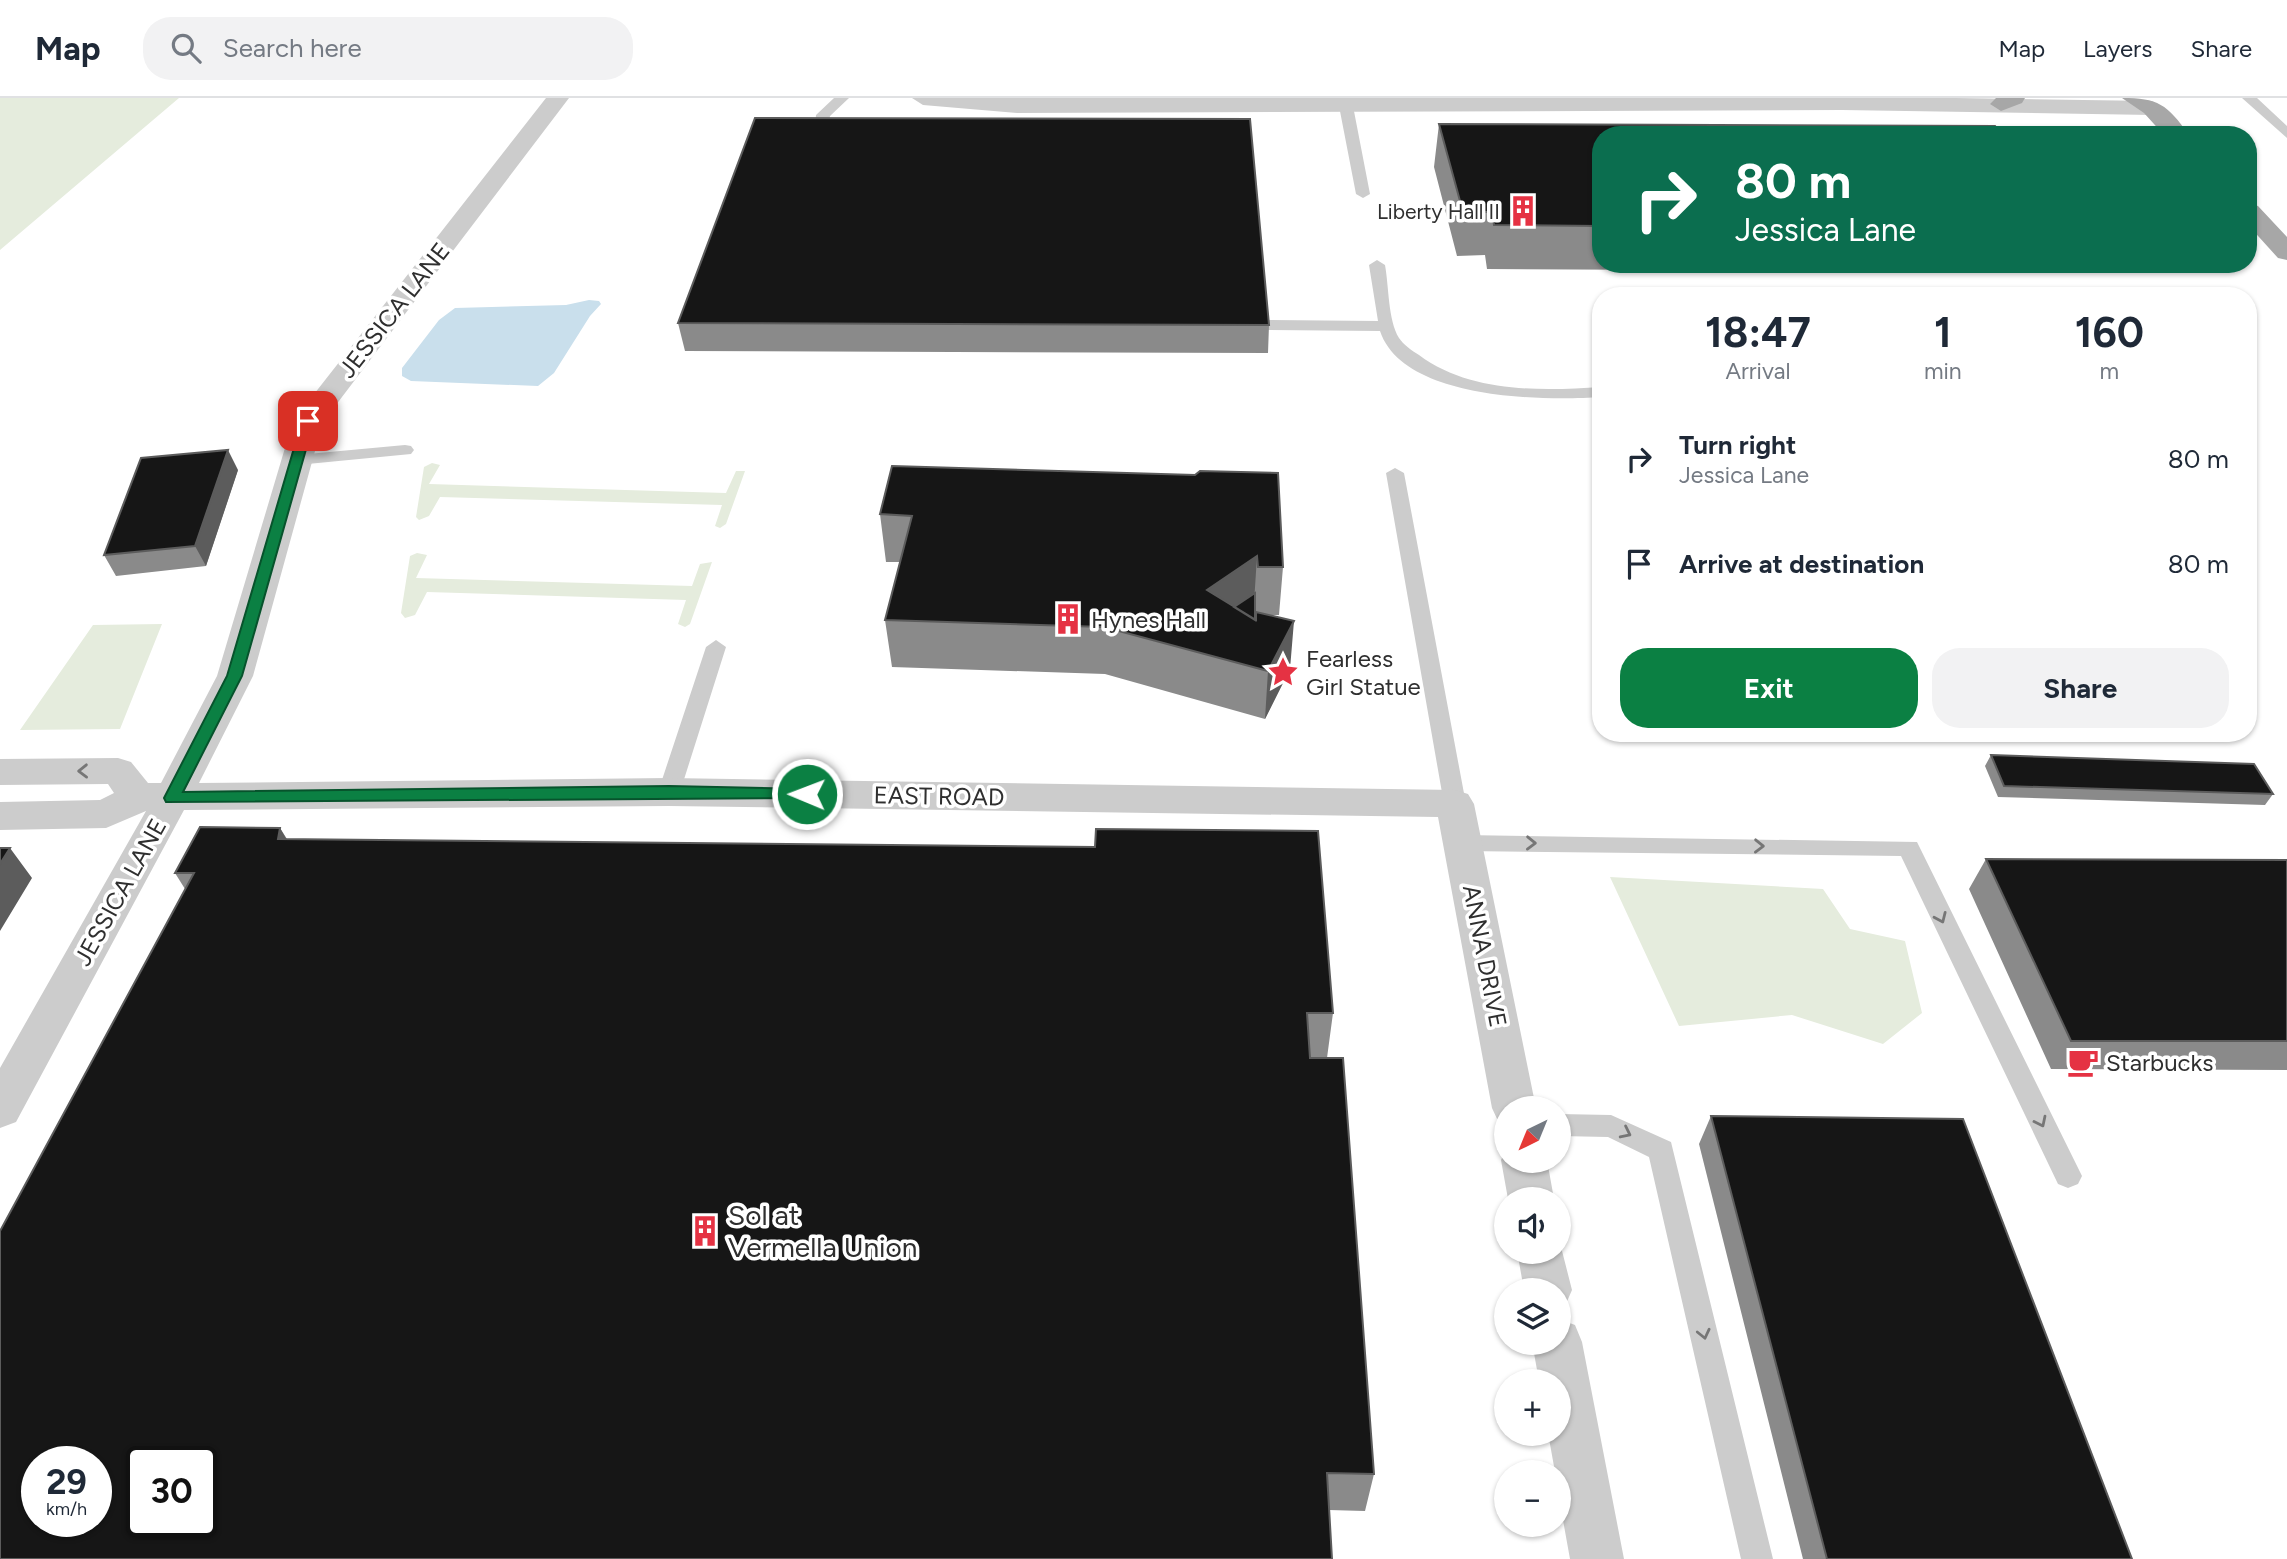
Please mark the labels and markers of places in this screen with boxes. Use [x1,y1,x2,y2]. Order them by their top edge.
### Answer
building icon: Liberty Hall II [1506,194,1540,228]
place label: Liberty Hall II [1377,199,1500,224]
pin [278,391,338,451]
building icon: Hynes Hall [1051,602,1085,636]
place label: Hynes Hall [1091,605,1206,634]
place label: Fearless Girl Statue [1306,644,1421,701]
place icon: Fearless Girl Statue [1266,655,1300,689]
cafe icon: Starbucks [2066,1045,2100,1079]
place label: Starbucks [2106,1048,2213,1077]
place label: Sol at Vermella Union [728,1198,917,1264]
building icon: Sol at Vermella Union [688,1214,722,1248]

